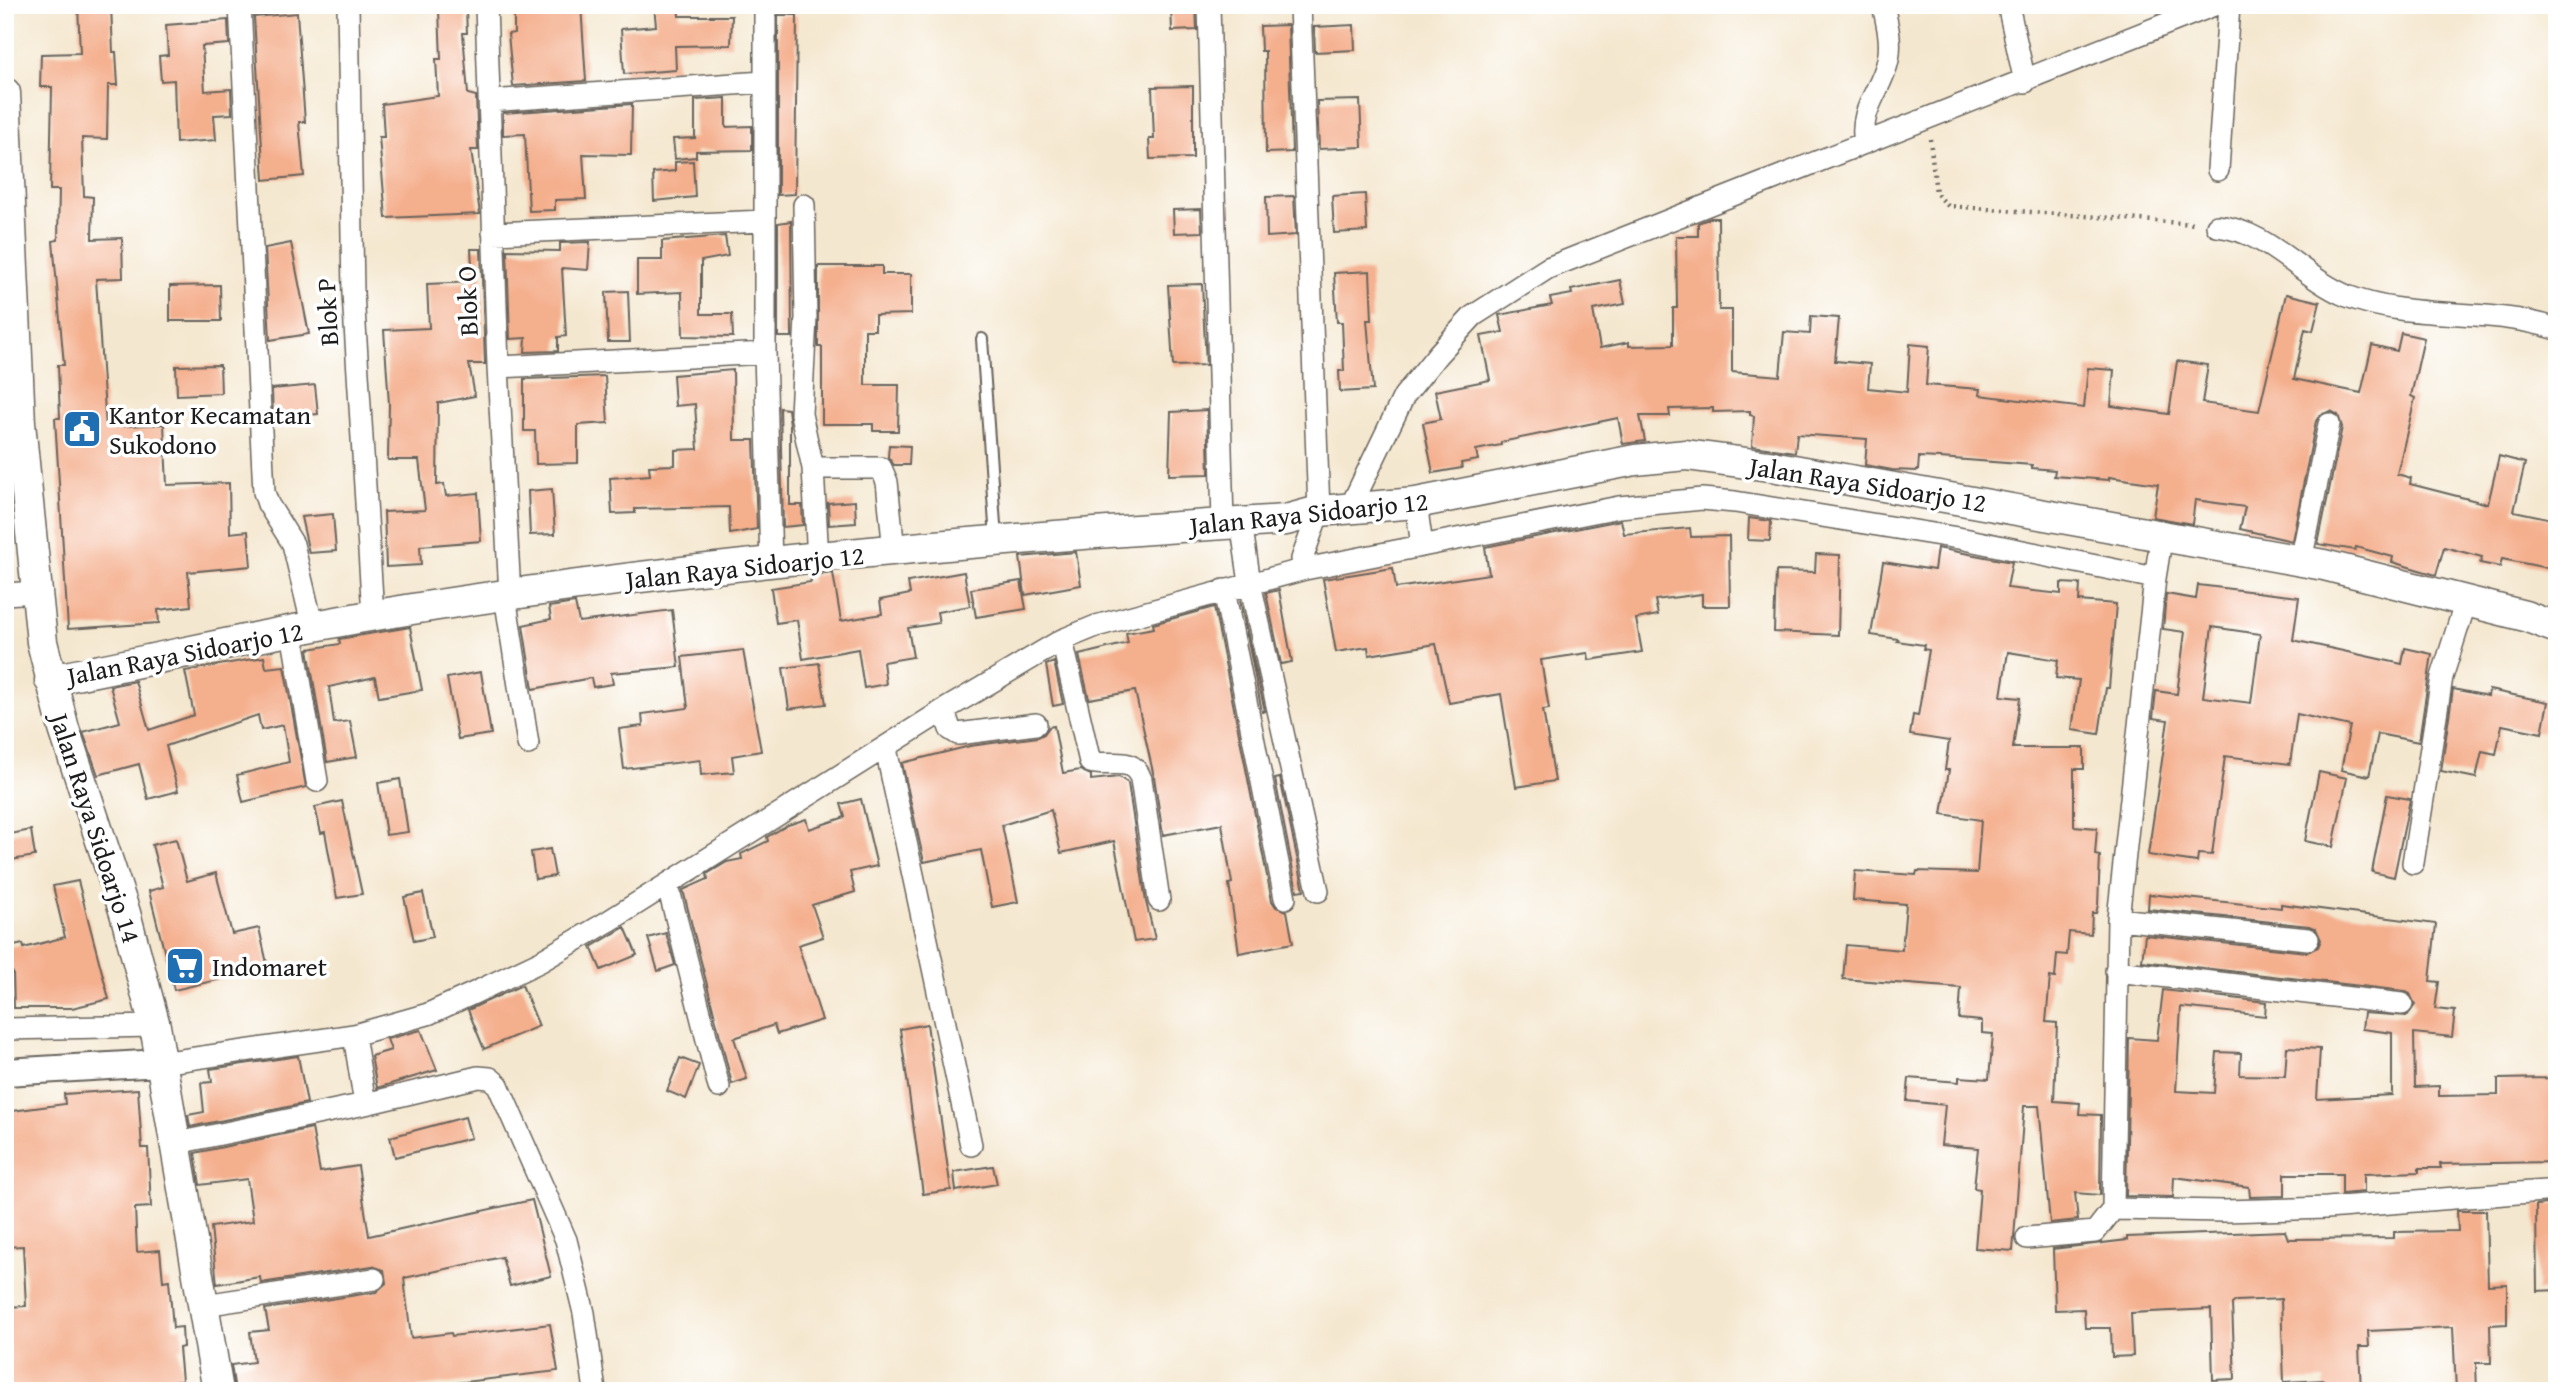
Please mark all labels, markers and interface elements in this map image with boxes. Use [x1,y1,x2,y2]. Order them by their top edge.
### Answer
street label: Blok O [446,265,488,337]
street label: Blok P [306,277,348,347]
place label: Kantor Kecamatan Sukodono [109,395,312,464]
public building icon: Kantor Kecamatan Sukodono [61,408,103,450]
street label: Jalan Raya Sidoarjo 12 [1744,446,1989,522]
street label: Jalan Raya Sidoarjo 12 [1185,481,1430,545]
street label: Jalan Raya Sidoarjo 12 [621,535,866,599]
street label: Jalan Raya Sidoarjo 12 [61,611,306,696]
street label: Jalan Raya Sidoarjo 14 [40,705,152,948]
supermarket icon: Indomaret [164,945,206,987]
place label: Indomaret [212,947,327,986]

